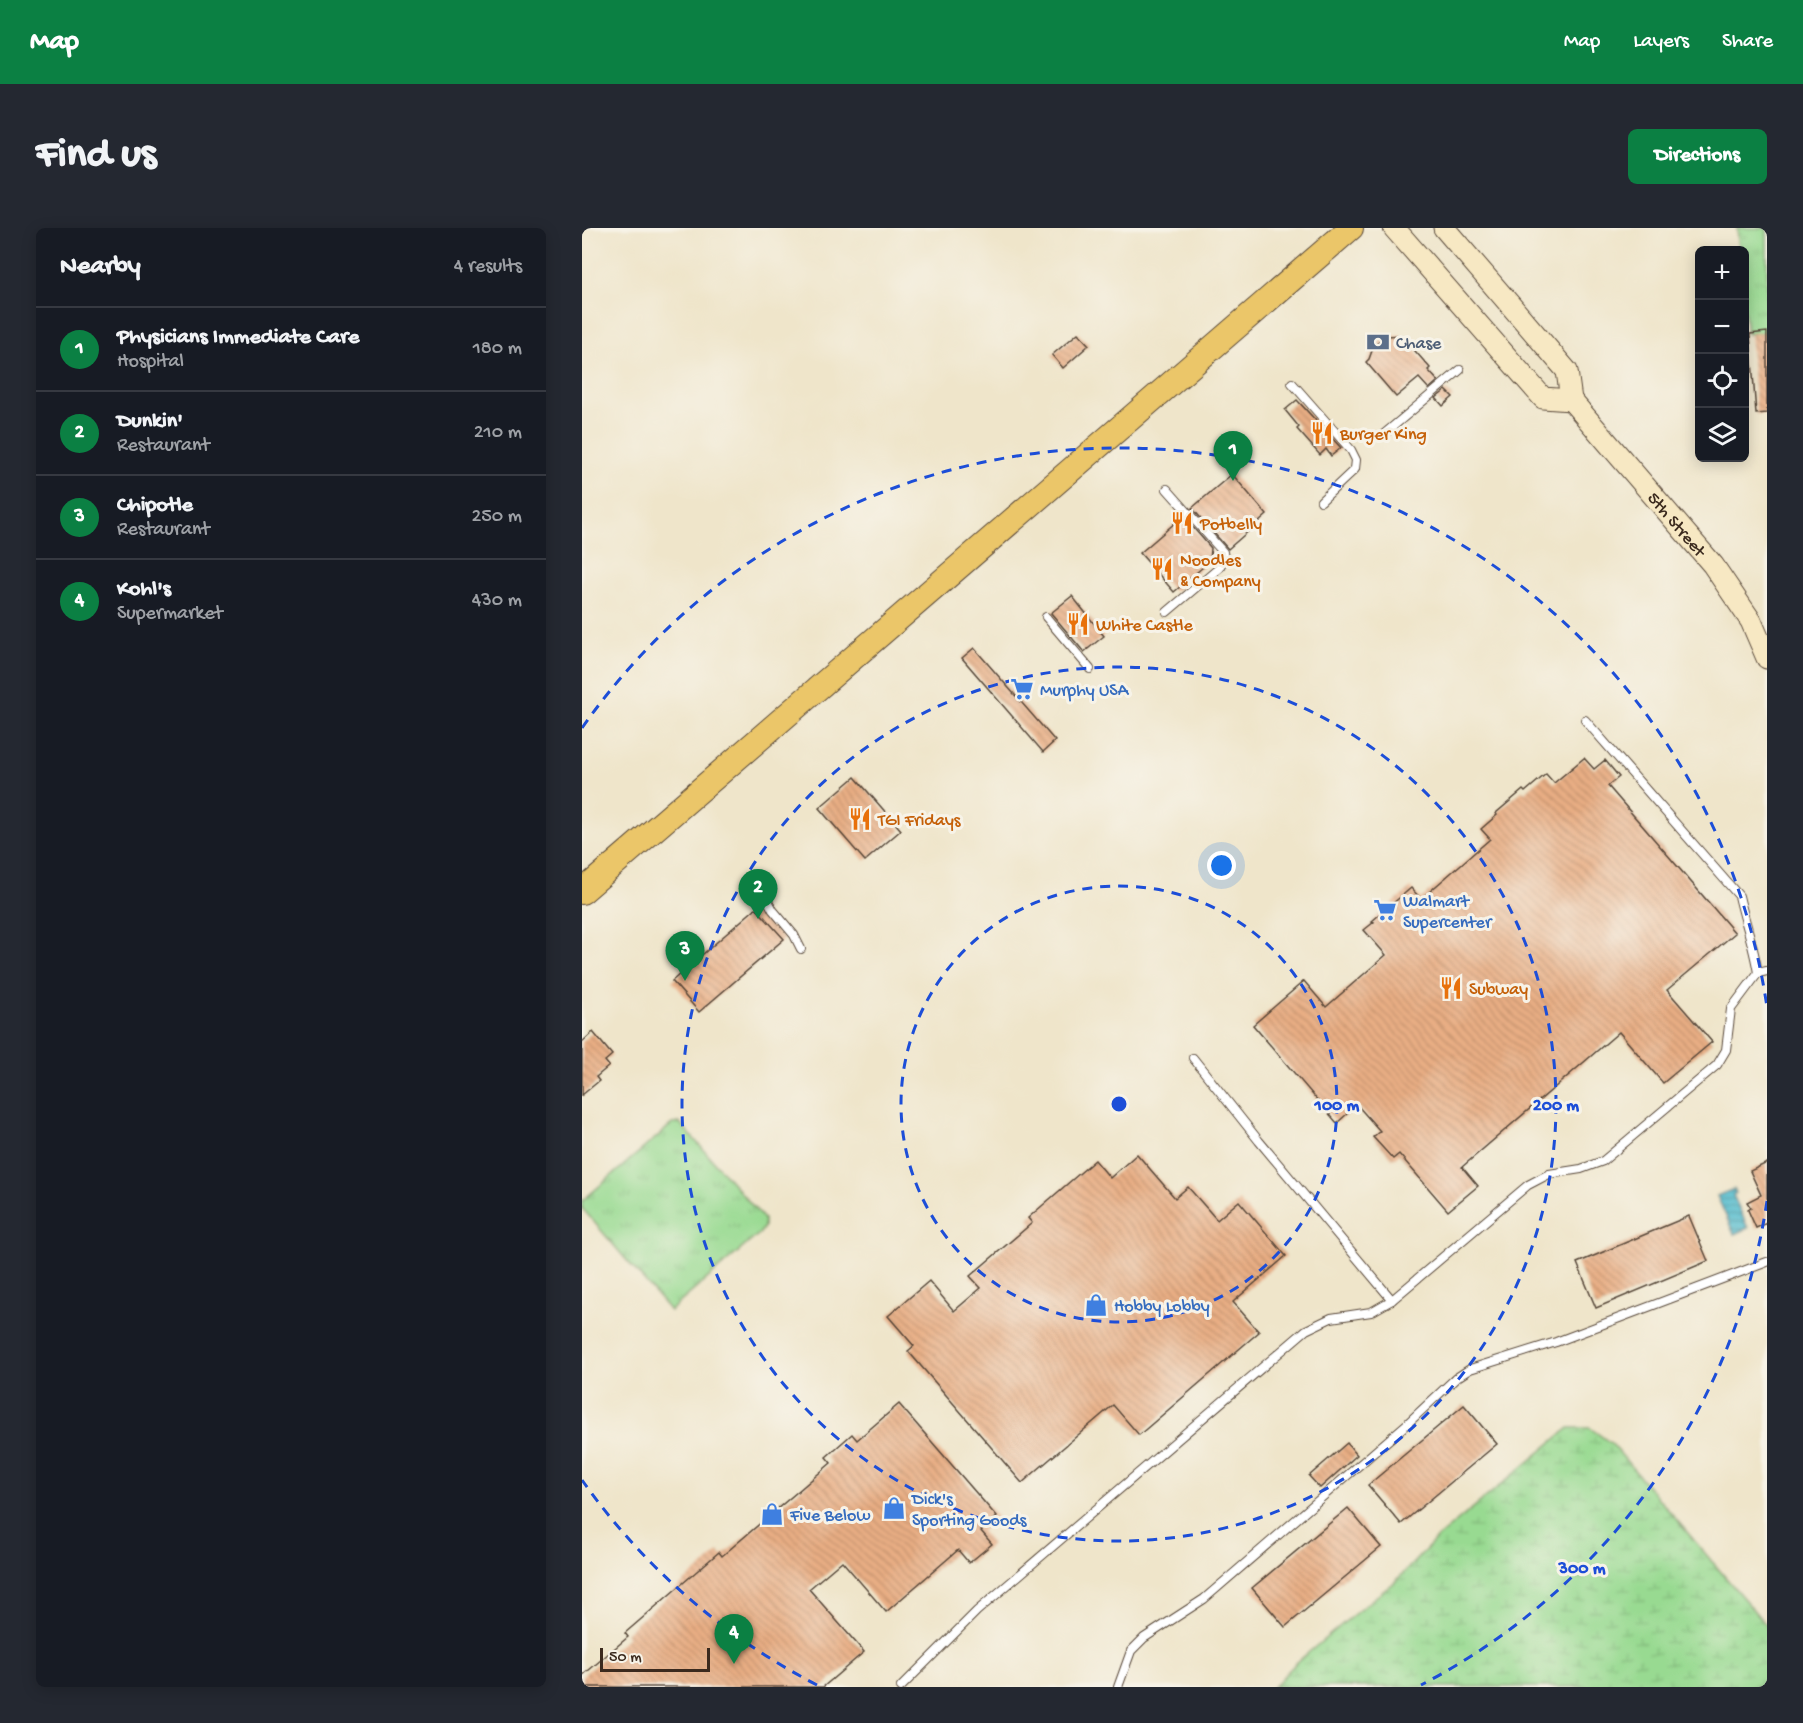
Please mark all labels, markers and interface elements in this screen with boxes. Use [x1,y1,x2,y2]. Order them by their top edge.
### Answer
text: Map [30,26,79,59]
text: Map [1564,30,1600,55]
text: Layers [1633,30,1689,55]
text: Share [1722,30,1773,55]
button: Directions [1628,129,1767,184]
text: Find us [36,132,156,181]
map controls [1695,246,1749,462]
button: + [1695,246,1749,300]
text: Nearby [60,252,141,283]
text: 4 results [454,256,522,279]
button: − [1695,300,1749,354]
text: Physicians Immediate Care [117,325,359,351]
bank icon: Chase [1365,329,1391,355]
place label: Chase [1396,334,1442,355]
text: 1 [75,338,84,361]
text: 180 m [473,338,522,361]
text: Hospital [117,351,184,374]
button: locate [1695,354,1749,408]
button: layers [1695,408,1749,462]
text: Dunkin' [117,409,183,435]
restaurant icon: Burger King [1309,420,1335,446]
text: 2 [75,422,84,445]
text: 210 m [474,422,522,445]
place label: Burger King [1339,425,1427,446]
pin: 1 [1214,432,1252,481]
text: Restaurant [117,435,210,458]
street label: 5th Street [1642,489,1710,563]
text: Chipotle [117,493,193,519]
text: 3 [74,506,85,529]
text: 250 m [471,506,522,529]
restaurant icon: Potbelly [1169,510,1195,536]
place label: Potbelly [1199,515,1262,536]
text: Restaurant [117,519,210,542]
place label: Noodles & Company [1180,551,1261,593]
restaurant icon: Noodles & Company [1149,556,1175,582]
text: Kohl's [117,577,171,603]
text: 4 [75,590,84,613]
text: 430 m [472,590,522,613]
text: Supermarket [117,603,223,626]
restaurant icon: White Castle [1065,611,1091,637]
place label: White Castle [1096,616,1193,637]
supermarket icon: Murphy USA [1009,676,1035,702]
place label: Murphy USA [1040,681,1130,702]
restaurant icon: TGI Fridays [847,806,873,832]
place label: TGI Fridays [877,811,962,832]
your location [1207,851,1236,880]
pin: 2 [738,870,777,919]
place label: Walmart Supercenter [1403,892,1493,934]
supermarket icon: Walmart Supercenter [1372,897,1398,923]
pin: 3 [666,932,704,981]
restaurant icon: Subway [1438,975,1464,1001]
place label: Subway [1469,980,1528,1001]
centre of rings [1109,1094,1129,1114]
text: 100 m [1314,1096,1360,1117]
text: 200 m [1533,1096,1579,1117]
shop icon: Hobby Lobby [1083,1292,1109,1318]
place label: Hobby Lobby [1114,1297,1210,1318]
place label: Dick's Sporting Goods [911,1490,1028,1532]
shop icon: Dick's Sporting Goods [881,1495,907,1521]
shop icon: Five Below [759,1501,785,1527]
place label: Five Below [789,1506,870,1527]
text: 300 m [1558,1559,1606,1580]
pin: 4 [714,1614,754,1664]
scale bar [600,1645,710,1672]
text: 50 m [609,1649,642,1668]

